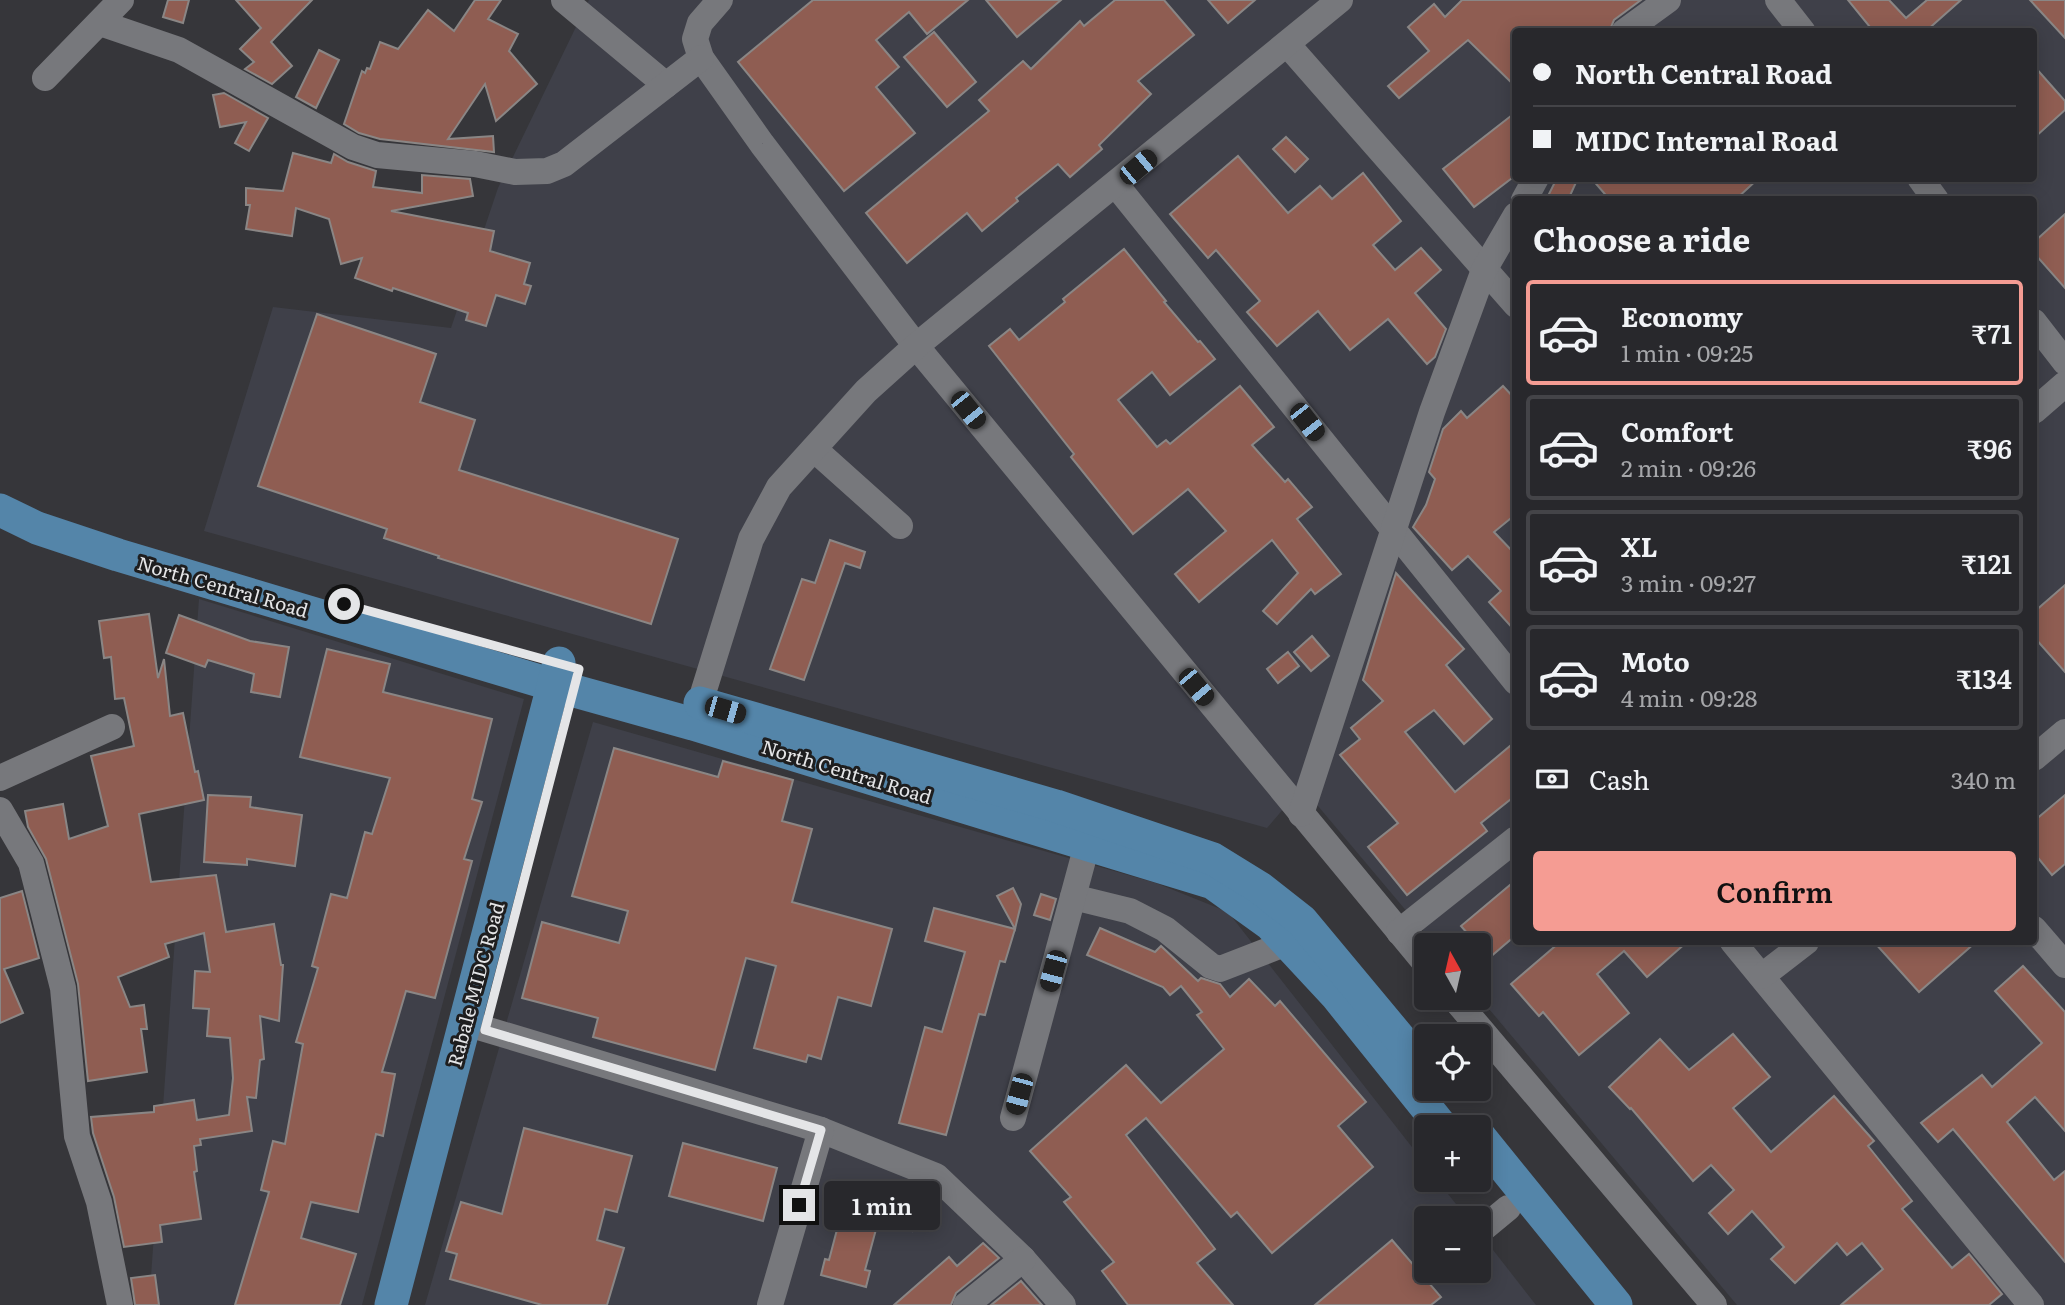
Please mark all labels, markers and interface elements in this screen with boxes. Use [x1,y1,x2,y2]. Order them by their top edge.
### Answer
text: North Central Road [1575,53,1832,92]
text: MIDC Internal Road [1575,120,1838,159]
car [1116,145,1161,189]
text: Choose a ride [1533,214,1750,262]
text: Economy [1621,296,1743,335]
icon: car [1537,301,1600,364]
text: ₹71 [1972,313,2012,352]
text: 1 min · 09:25 [1621,335,1753,369]
car [947,387,990,433]
car [1286,399,1329,445]
text: Comfort [1621,411,1733,450]
icon: car [1537,416,1600,479]
text: ₹96 [1967,428,2012,467]
text: 2 min · 09:26 [1621,450,1756,484]
text: XL [1621,526,1658,565]
icon: car [1537,531,1600,594]
text: ₹121 [1961,543,2012,582]
street label: North Central Road [134,548,312,624]
text: 3 min · 09:27 [1621,565,1756,599]
route start [328,588,360,620]
text: Moto [1621,641,1690,680]
icon: car [1537,646,1600,709]
text: ₹134 [1956,658,2012,697]
car [1175,664,1218,710]
text: 4 min · 09:28 [1621,680,1757,714]
car [702,694,749,726]
street label: North Central Road [758,732,936,810]
text: Cash [1589,759,1650,798]
icon: cash [1533,760,1571,798]
text: 340 m [1951,762,2016,796]
button: Confirm [1533,851,2016,931]
street label: Rabale MIDC Road [440,898,511,1069]
north arrow [1414,933,1491,1010]
map controls [1414,933,1491,1283]
car [1038,948,1069,994]
button: locate [1414,1024,1491,1101]
car [1004,1071,1035,1117]
button: + [1414,1115,1491,1192]
callout: 1 min [824,1180,939,1230]
text: 1 min [852,1188,912,1222]
route end [783,1189,815,1221]
button: − [1414,1206,1491,1283]

